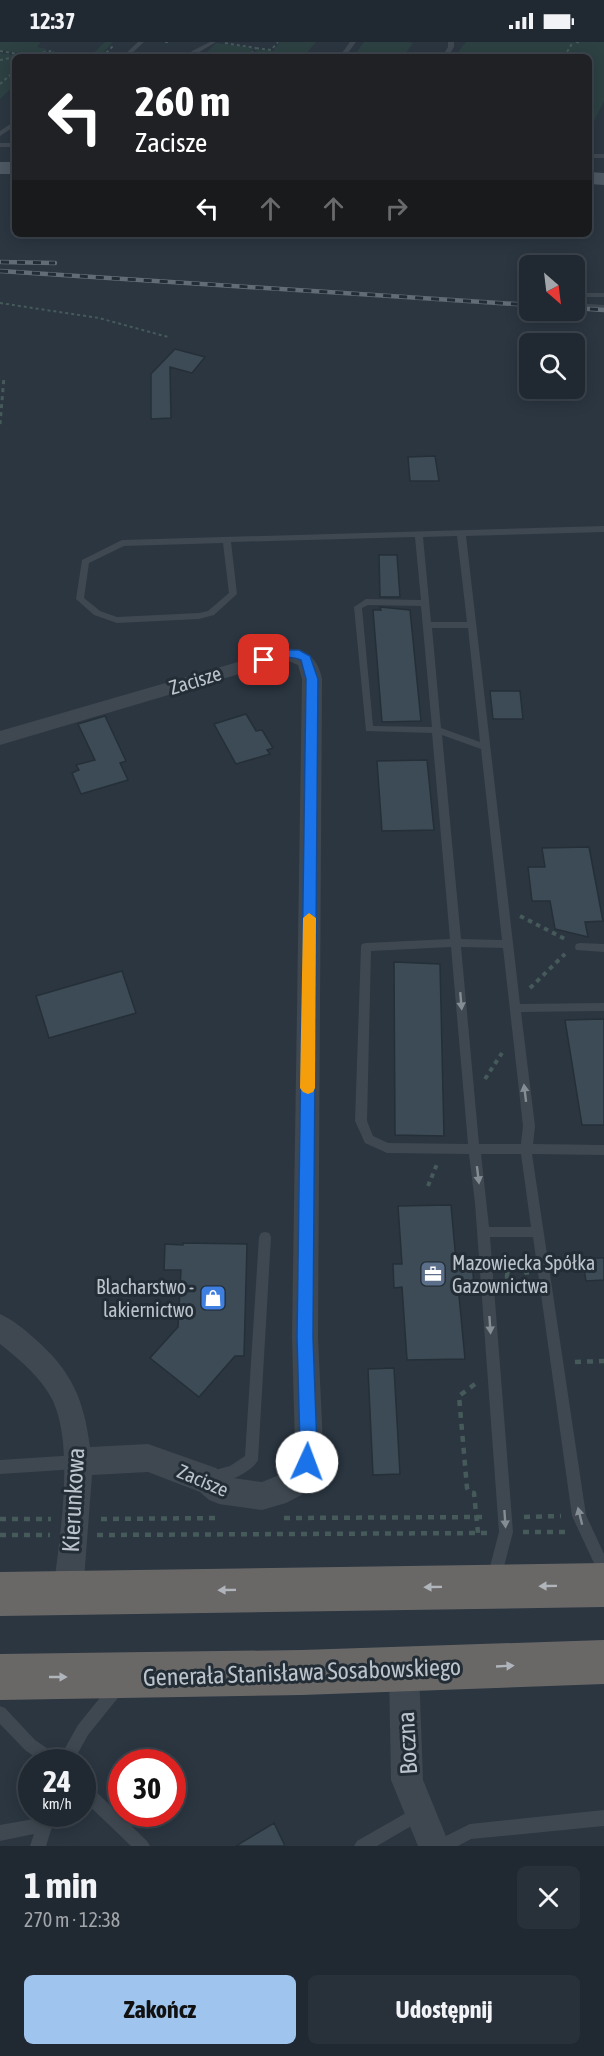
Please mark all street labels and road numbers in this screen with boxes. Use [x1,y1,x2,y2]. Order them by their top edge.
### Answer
street label: Zacisze [166,661,224,699]
street label: Kierunkowa [57,1447,89,1553]
street label: Zacisze [174,1459,232,1501]
street label: Generała Stanisława Sosabowskiego [143,1653,461,1691]
street label: Boczna [392,1711,422,1775]

